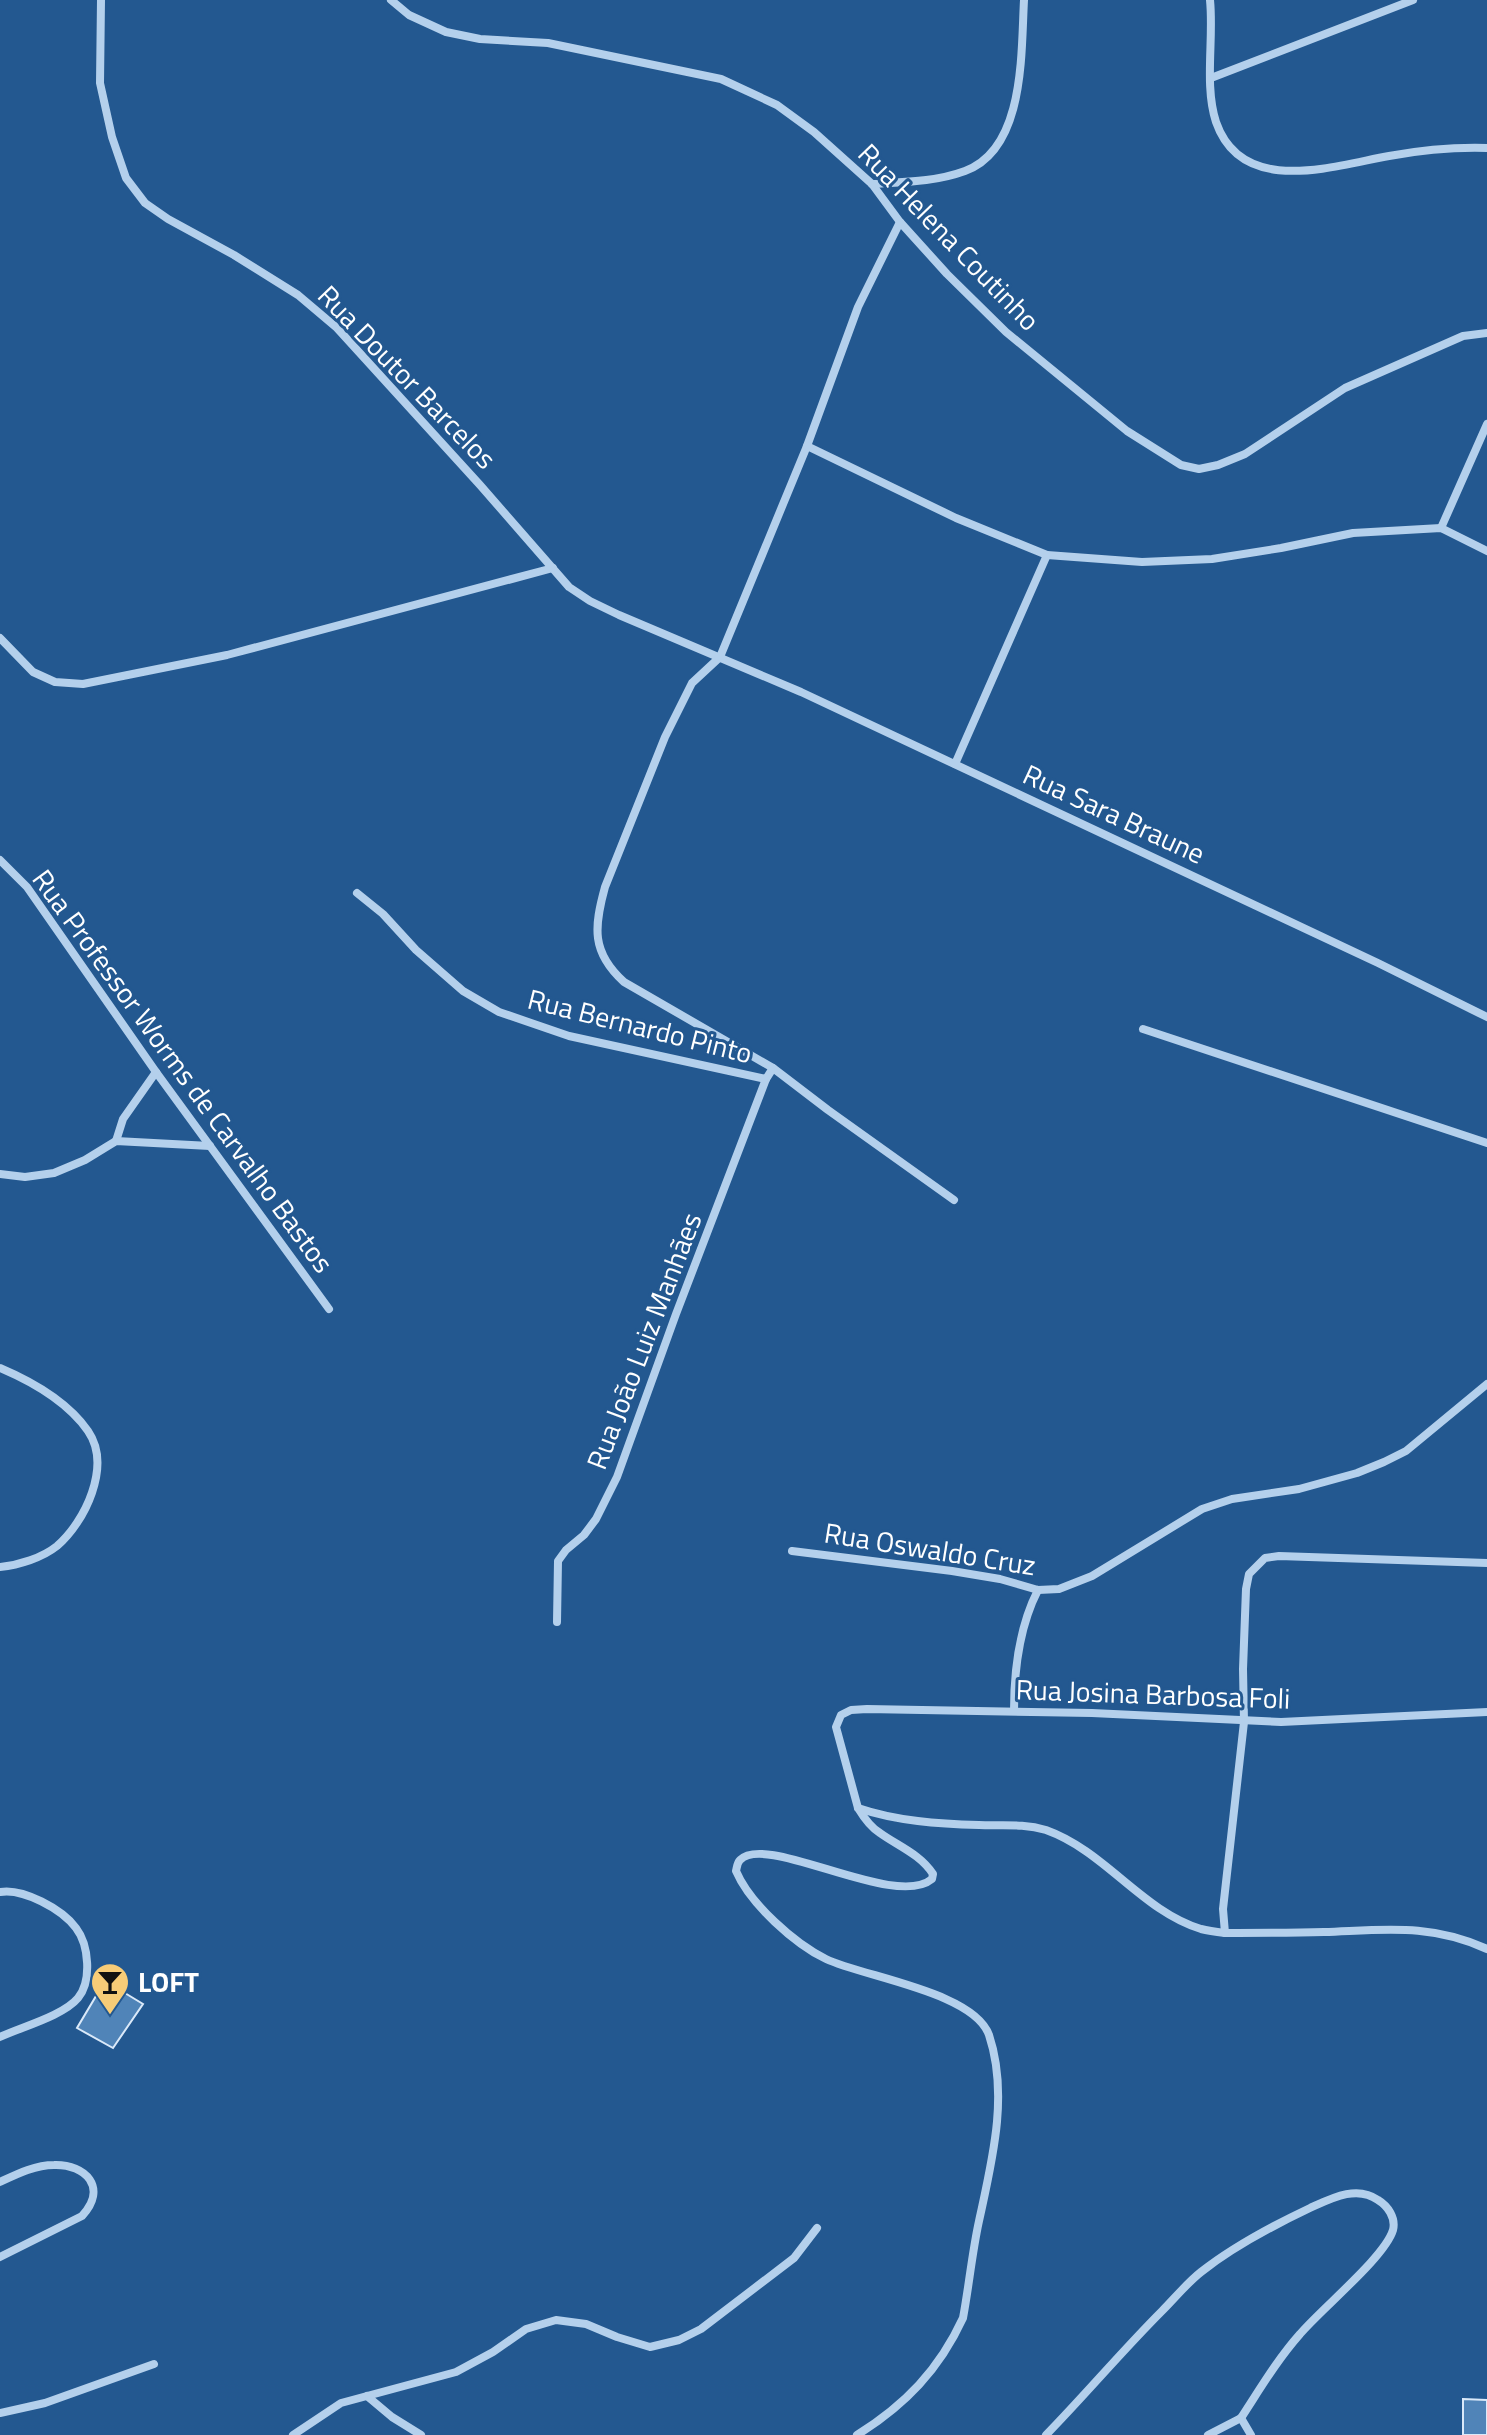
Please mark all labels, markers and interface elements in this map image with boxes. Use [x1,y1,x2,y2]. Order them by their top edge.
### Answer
street label: Rua Helena Coutinho [848,133,1050,340]
street label: Rua Doutor Barcelos [308,275,507,478]
street label: Rua Sara Braune [1016,753,1212,875]
street label: Rua Professor Worms de Carvalho Bastos [22,860,345,1282]
street label: Rua Bernardo Pinto [523,977,757,1074]
street label: Rua João Luiz Manhães [575,1206,712,1475]
street label: Rua Oswaldo Cruz [821,1511,1039,1586]
street label: Rua Josina Barbosa Foli [1015,1667,1291,1720]
place label: LOFT [138,1960,199,2003]
bar icon: LOFT [89,1961,131,2016]

